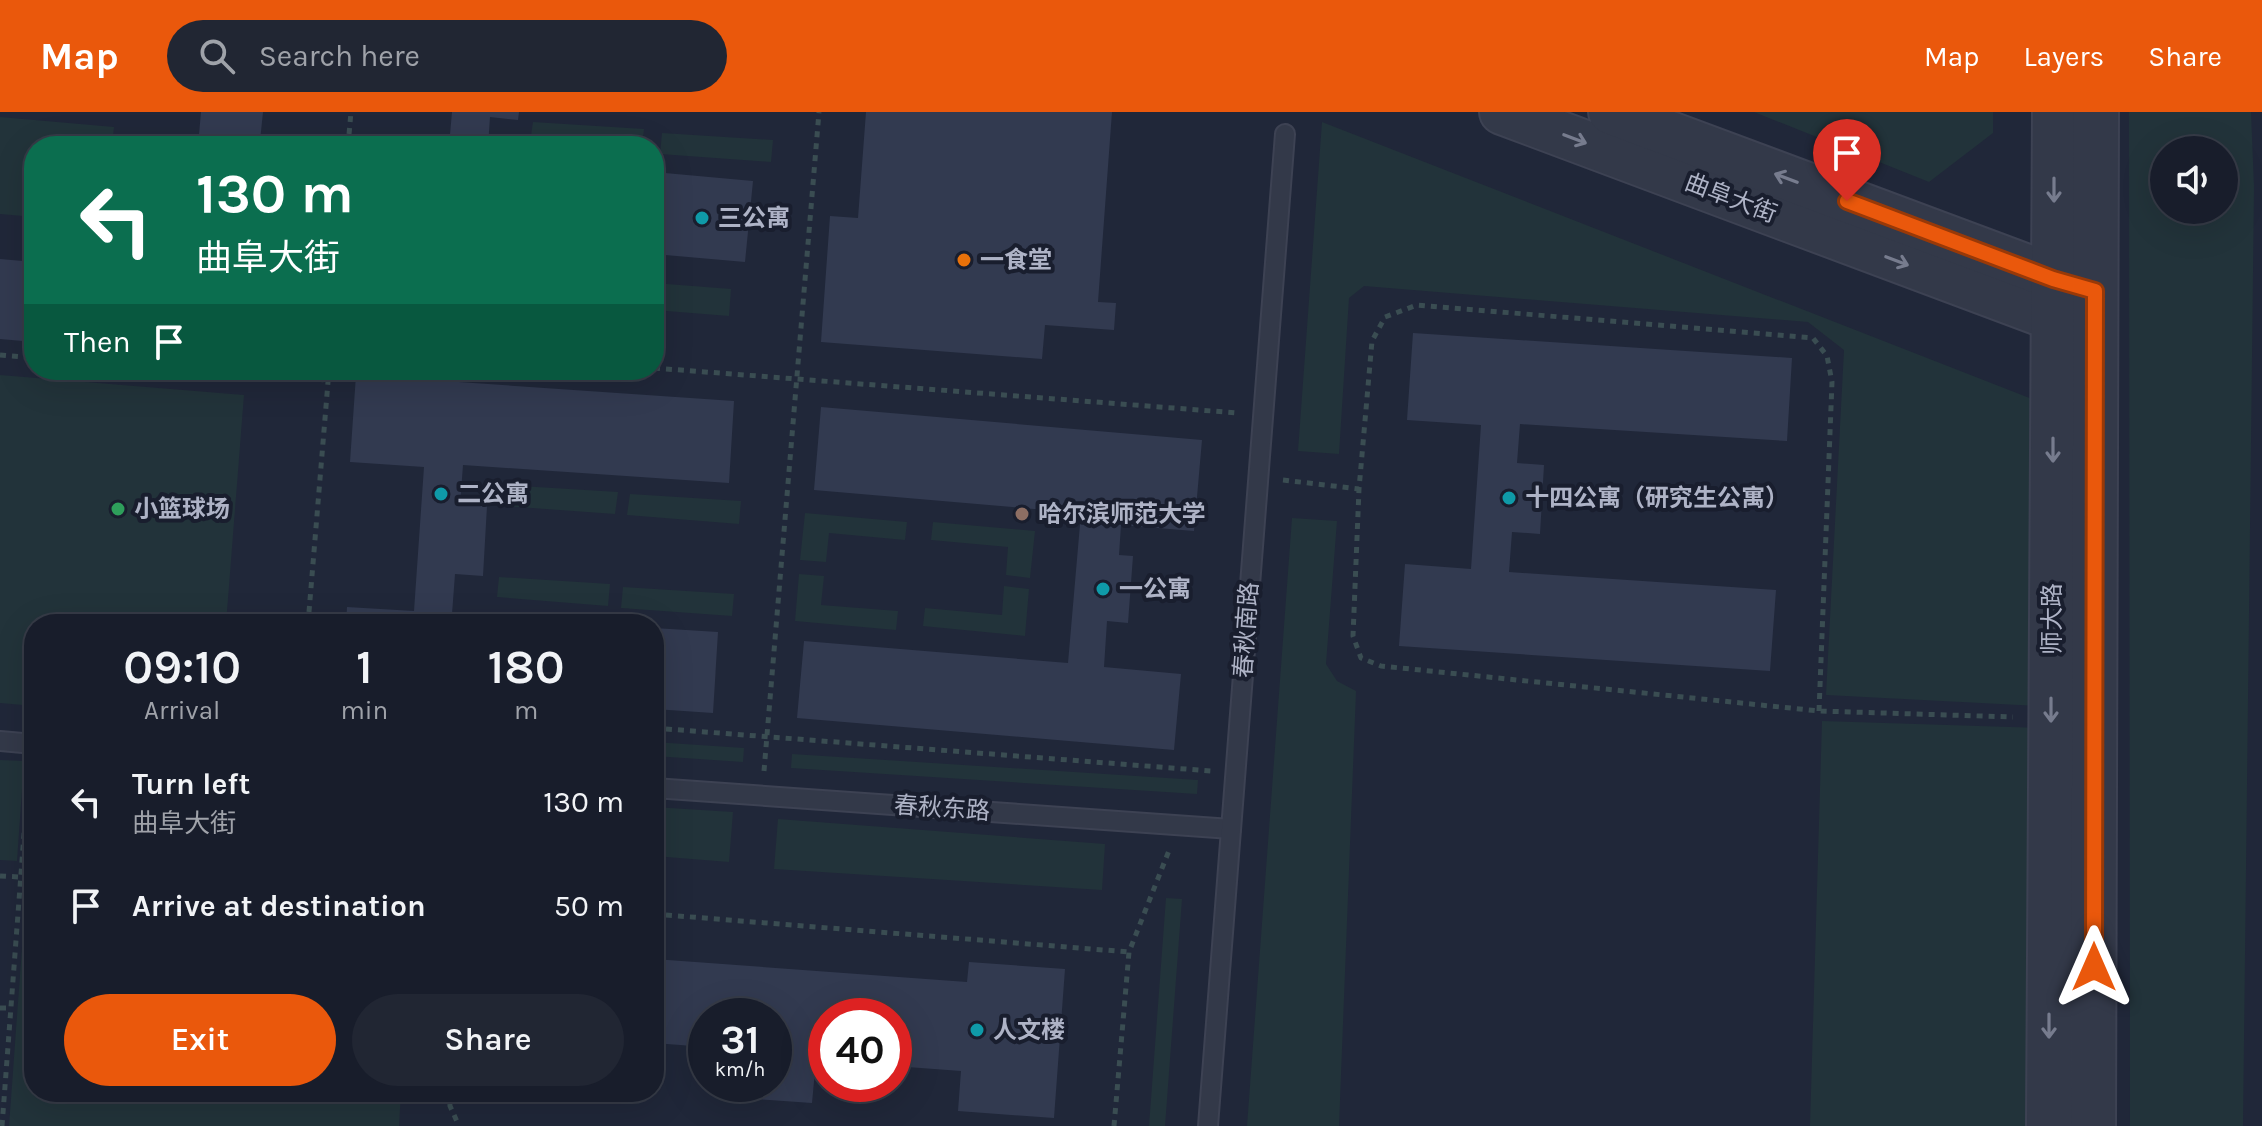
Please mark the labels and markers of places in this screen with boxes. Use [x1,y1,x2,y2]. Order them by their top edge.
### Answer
pin [1813,119,1881,201]
place label: 三公寓 [718,204,790,232]
marker: 三公寓 [693,209,711,227]
place label: 一食堂 [980,246,1052,274]
marker: 一食堂 [955,251,973,269]
place label: 二公寓 [457,480,529,508]
place label: 十四公寓（研究生公寓） [1525,484,1789,512]
marker: 二公寓 [432,485,450,503]
marker: 十四公寓（研究生公寓） [1500,489,1518,507]
place label: 小篮球场 [134,495,230,523]
marker: 小篮球场 [109,500,127,518]
place label: 哈尔滨师范大学 [1038,500,1206,528]
marker: 哈尔滨师范大学 [1013,505,1031,523]
place label: 一公寓 [1119,575,1191,603]
marker: 一公寓 [1094,580,1112,598]
place label: 人文楼 [993,1016,1065,1044]
marker: 人文楼 [968,1021,986,1039]

